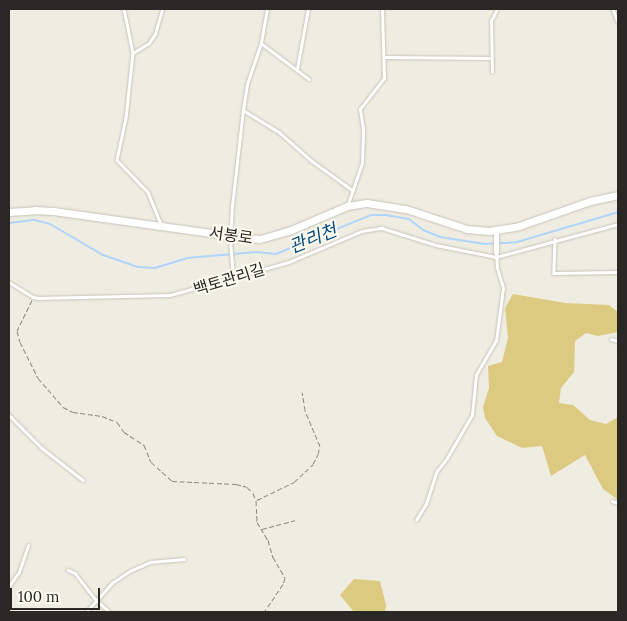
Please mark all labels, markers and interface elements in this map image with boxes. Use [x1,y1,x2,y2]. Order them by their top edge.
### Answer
water label: 관리천 [286,220,340,258]
street label: 서봉로 [208,222,254,248]
street label: 백토관리길 [191,259,267,299]
scale bar [12,578,102,610]
text: 100 m [18,587,59,606]

